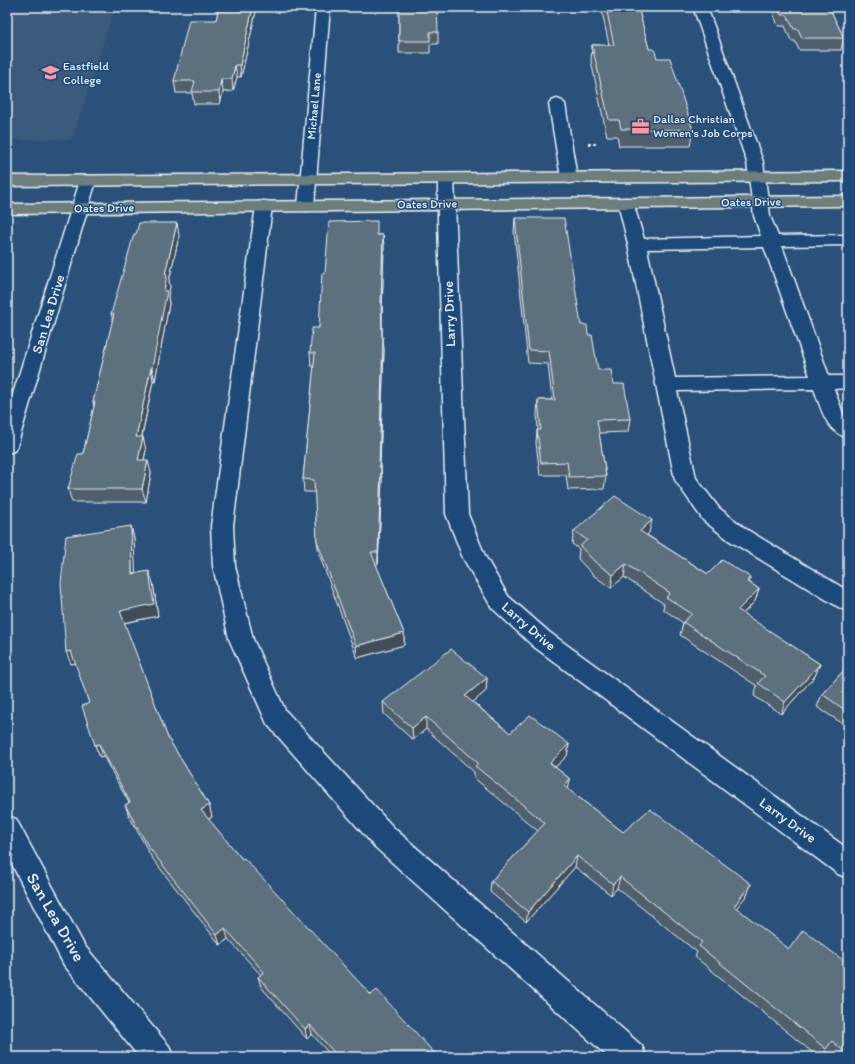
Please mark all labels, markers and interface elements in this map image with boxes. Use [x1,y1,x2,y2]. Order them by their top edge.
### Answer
place label: Eastfield College [63,59,109,87]
school or university icon: Eastfield College [40,63,60,83]
street label: Michael Lane [304,72,324,140]
place label: Dallas Christian Women's Job Corps [653,112,753,140]
office icon: Dallas Christian Women's Job Corps [630,116,650,136]
street label: Oates Drive [721,194,781,210]
street label: Oates Drive [397,196,457,212]
street label: Oates Drive [74,200,134,216]
street label: San Lea Drive [28,272,69,356]
street label: Larry Drive [440,280,459,347]
street label: Larry Drive [498,598,559,655]
street label: Larry Drive [756,794,820,847]
street label: San Lea Drive [22,869,90,965]

